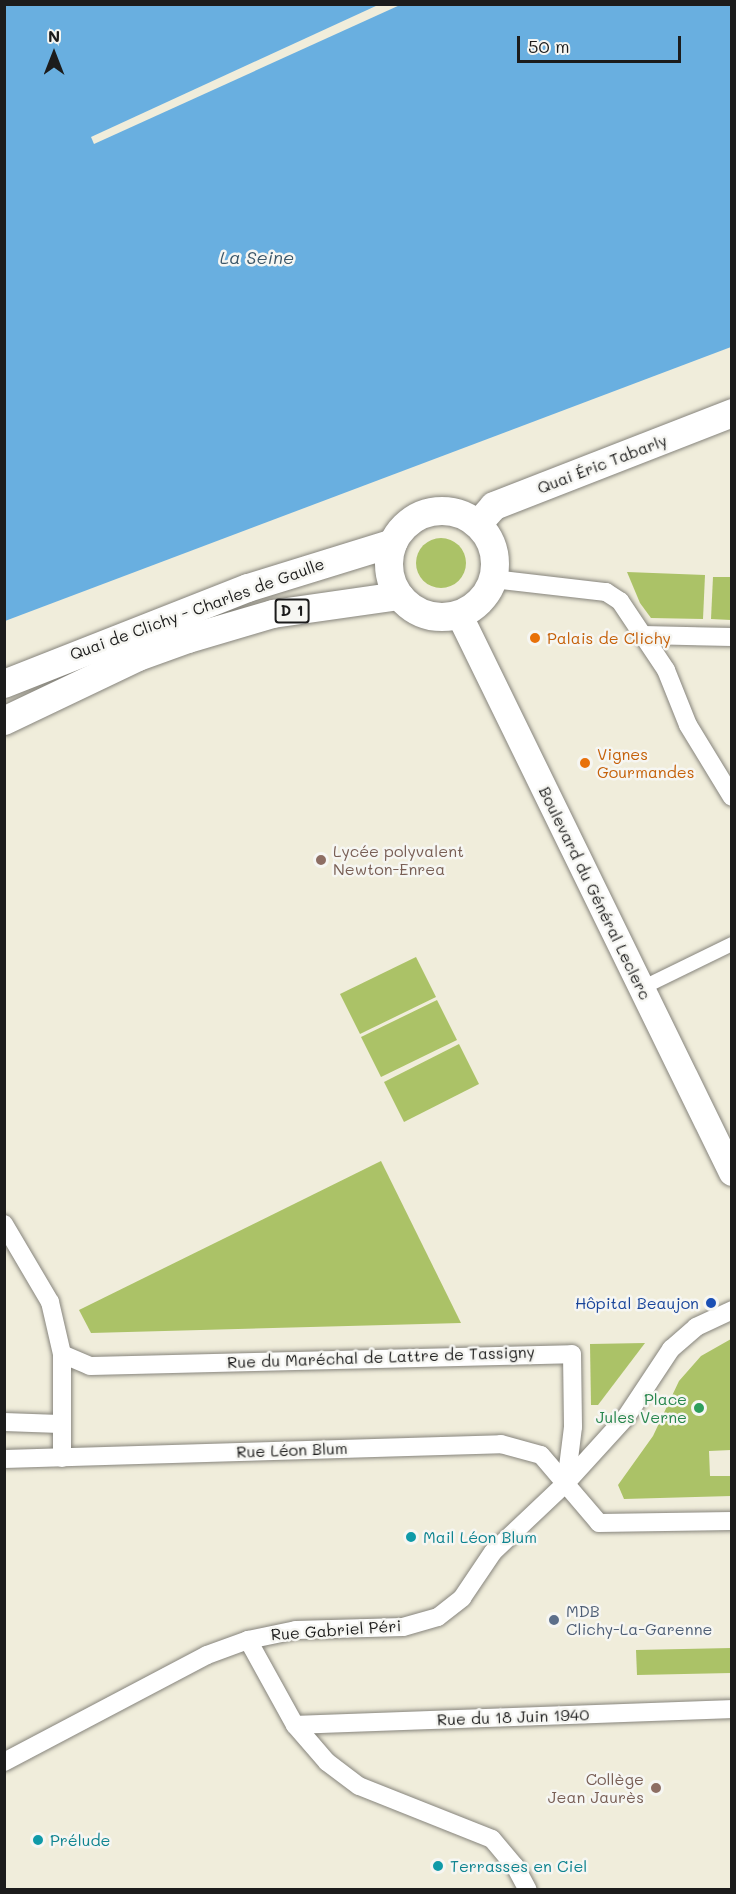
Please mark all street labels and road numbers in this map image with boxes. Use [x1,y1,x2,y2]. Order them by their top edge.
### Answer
street label: Quai Éric Tabarly [534,430,670,498]
street label: Quai de Clichy - Charles de Gaulle [67,554,327,664]
road number: D 1 [274,599,310,623]
street label: Boulevard du Général Leclerc [535,783,655,1003]
street label: Rue du Maréchal de Lattre de Tassigny [227,1342,535,1372]
street label: Rue Léon Blum [236,1438,348,1462]
street label: Rue Gabriel Péri [270,1616,402,1644]
street label: Rue du 18 Juin 1940 [437,1705,589,1729]

